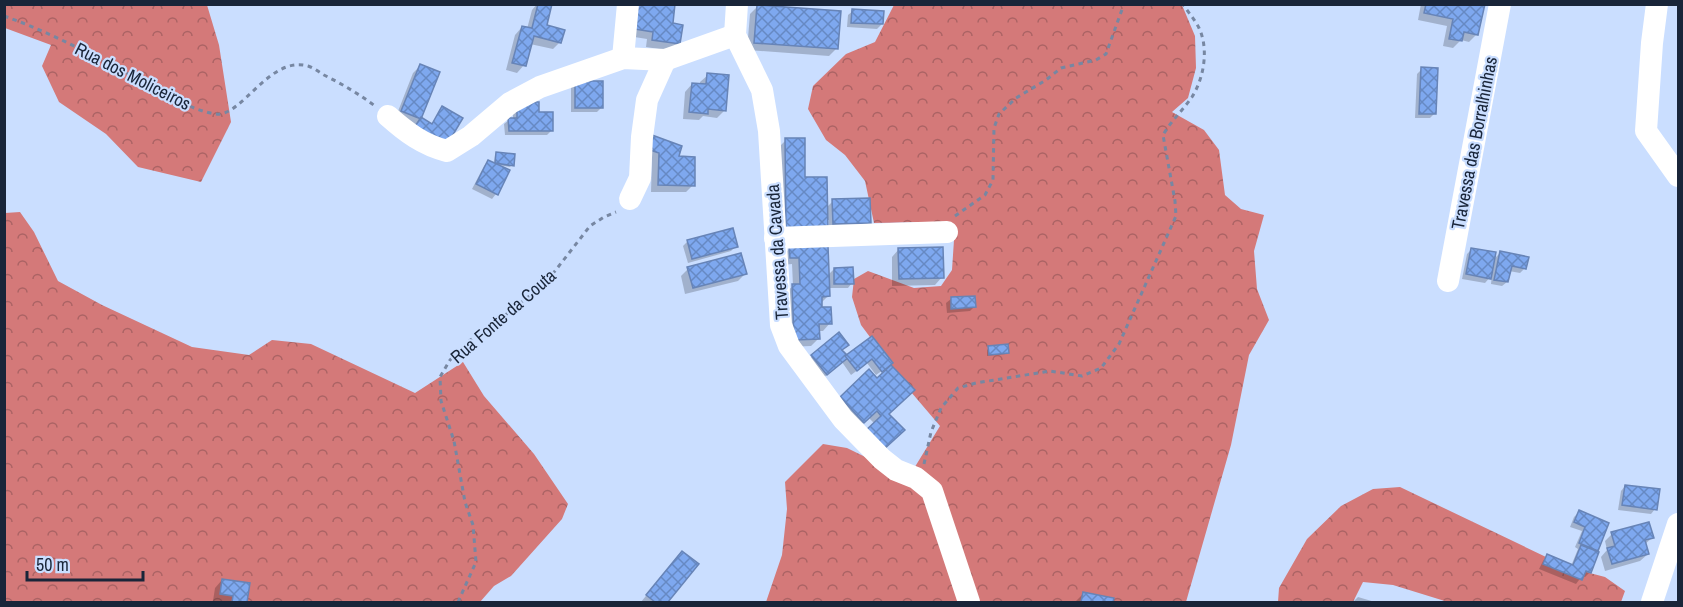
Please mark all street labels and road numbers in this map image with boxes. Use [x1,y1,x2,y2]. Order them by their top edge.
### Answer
street label: Rua dos Moliceiros [71,36,195,116]
street label: Travessa das Borralhinhas [1445,54,1503,232]
street label: Travessa da Cavada [760,183,794,321]
street label: Rua Fonte da Couta [445,263,561,369]

